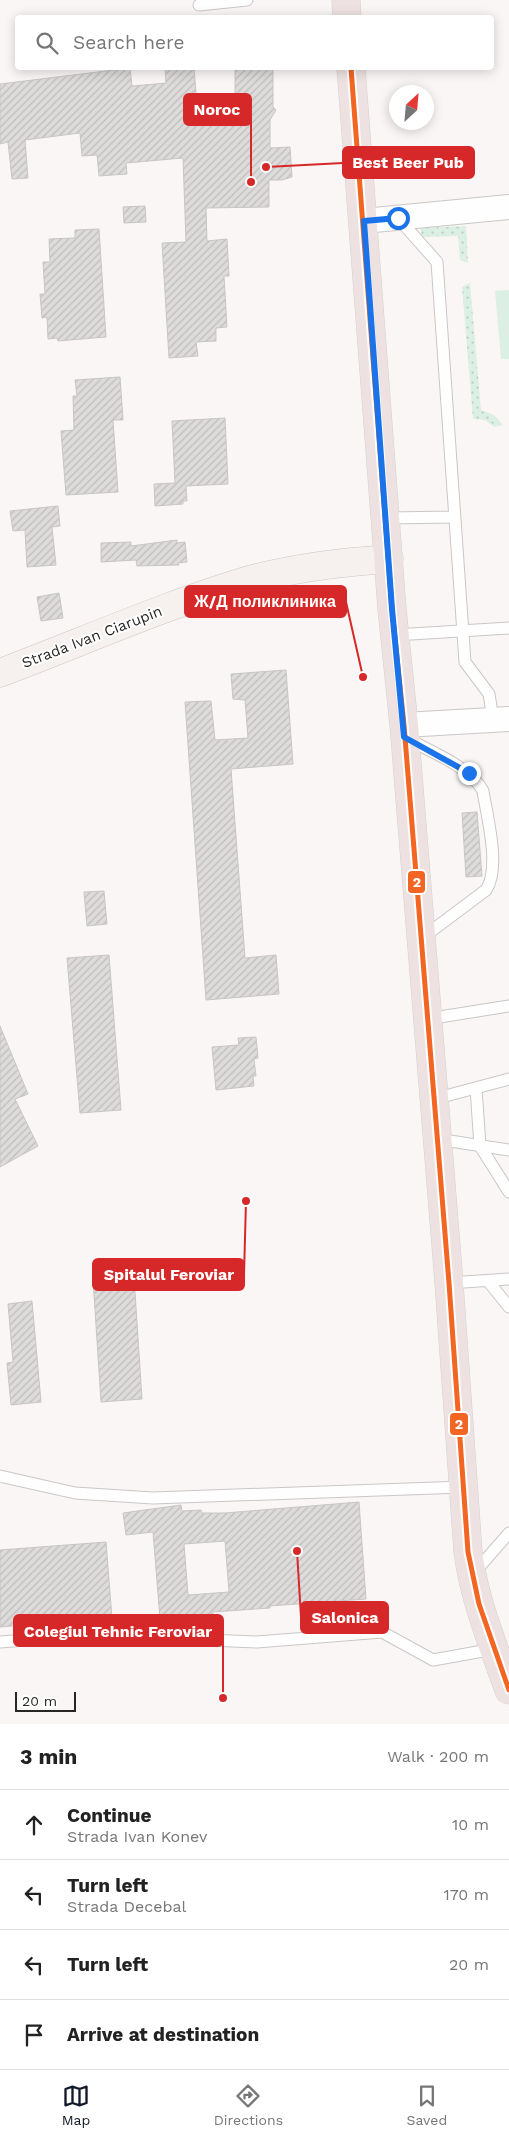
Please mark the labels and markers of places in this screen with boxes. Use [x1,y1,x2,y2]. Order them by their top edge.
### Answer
callout: Noroc [184,94,251,125]
callout: Best Beer Pub [343,147,474,178]
callout: Ж/Д поликлиника [185,586,346,617]
callout: Spitalul Feroviar [93,1259,244,1290]
callout: Salonica [301,1602,388,1633]
callout: Colegiul Tehnic Feroviar [14,1615,223,1646]

